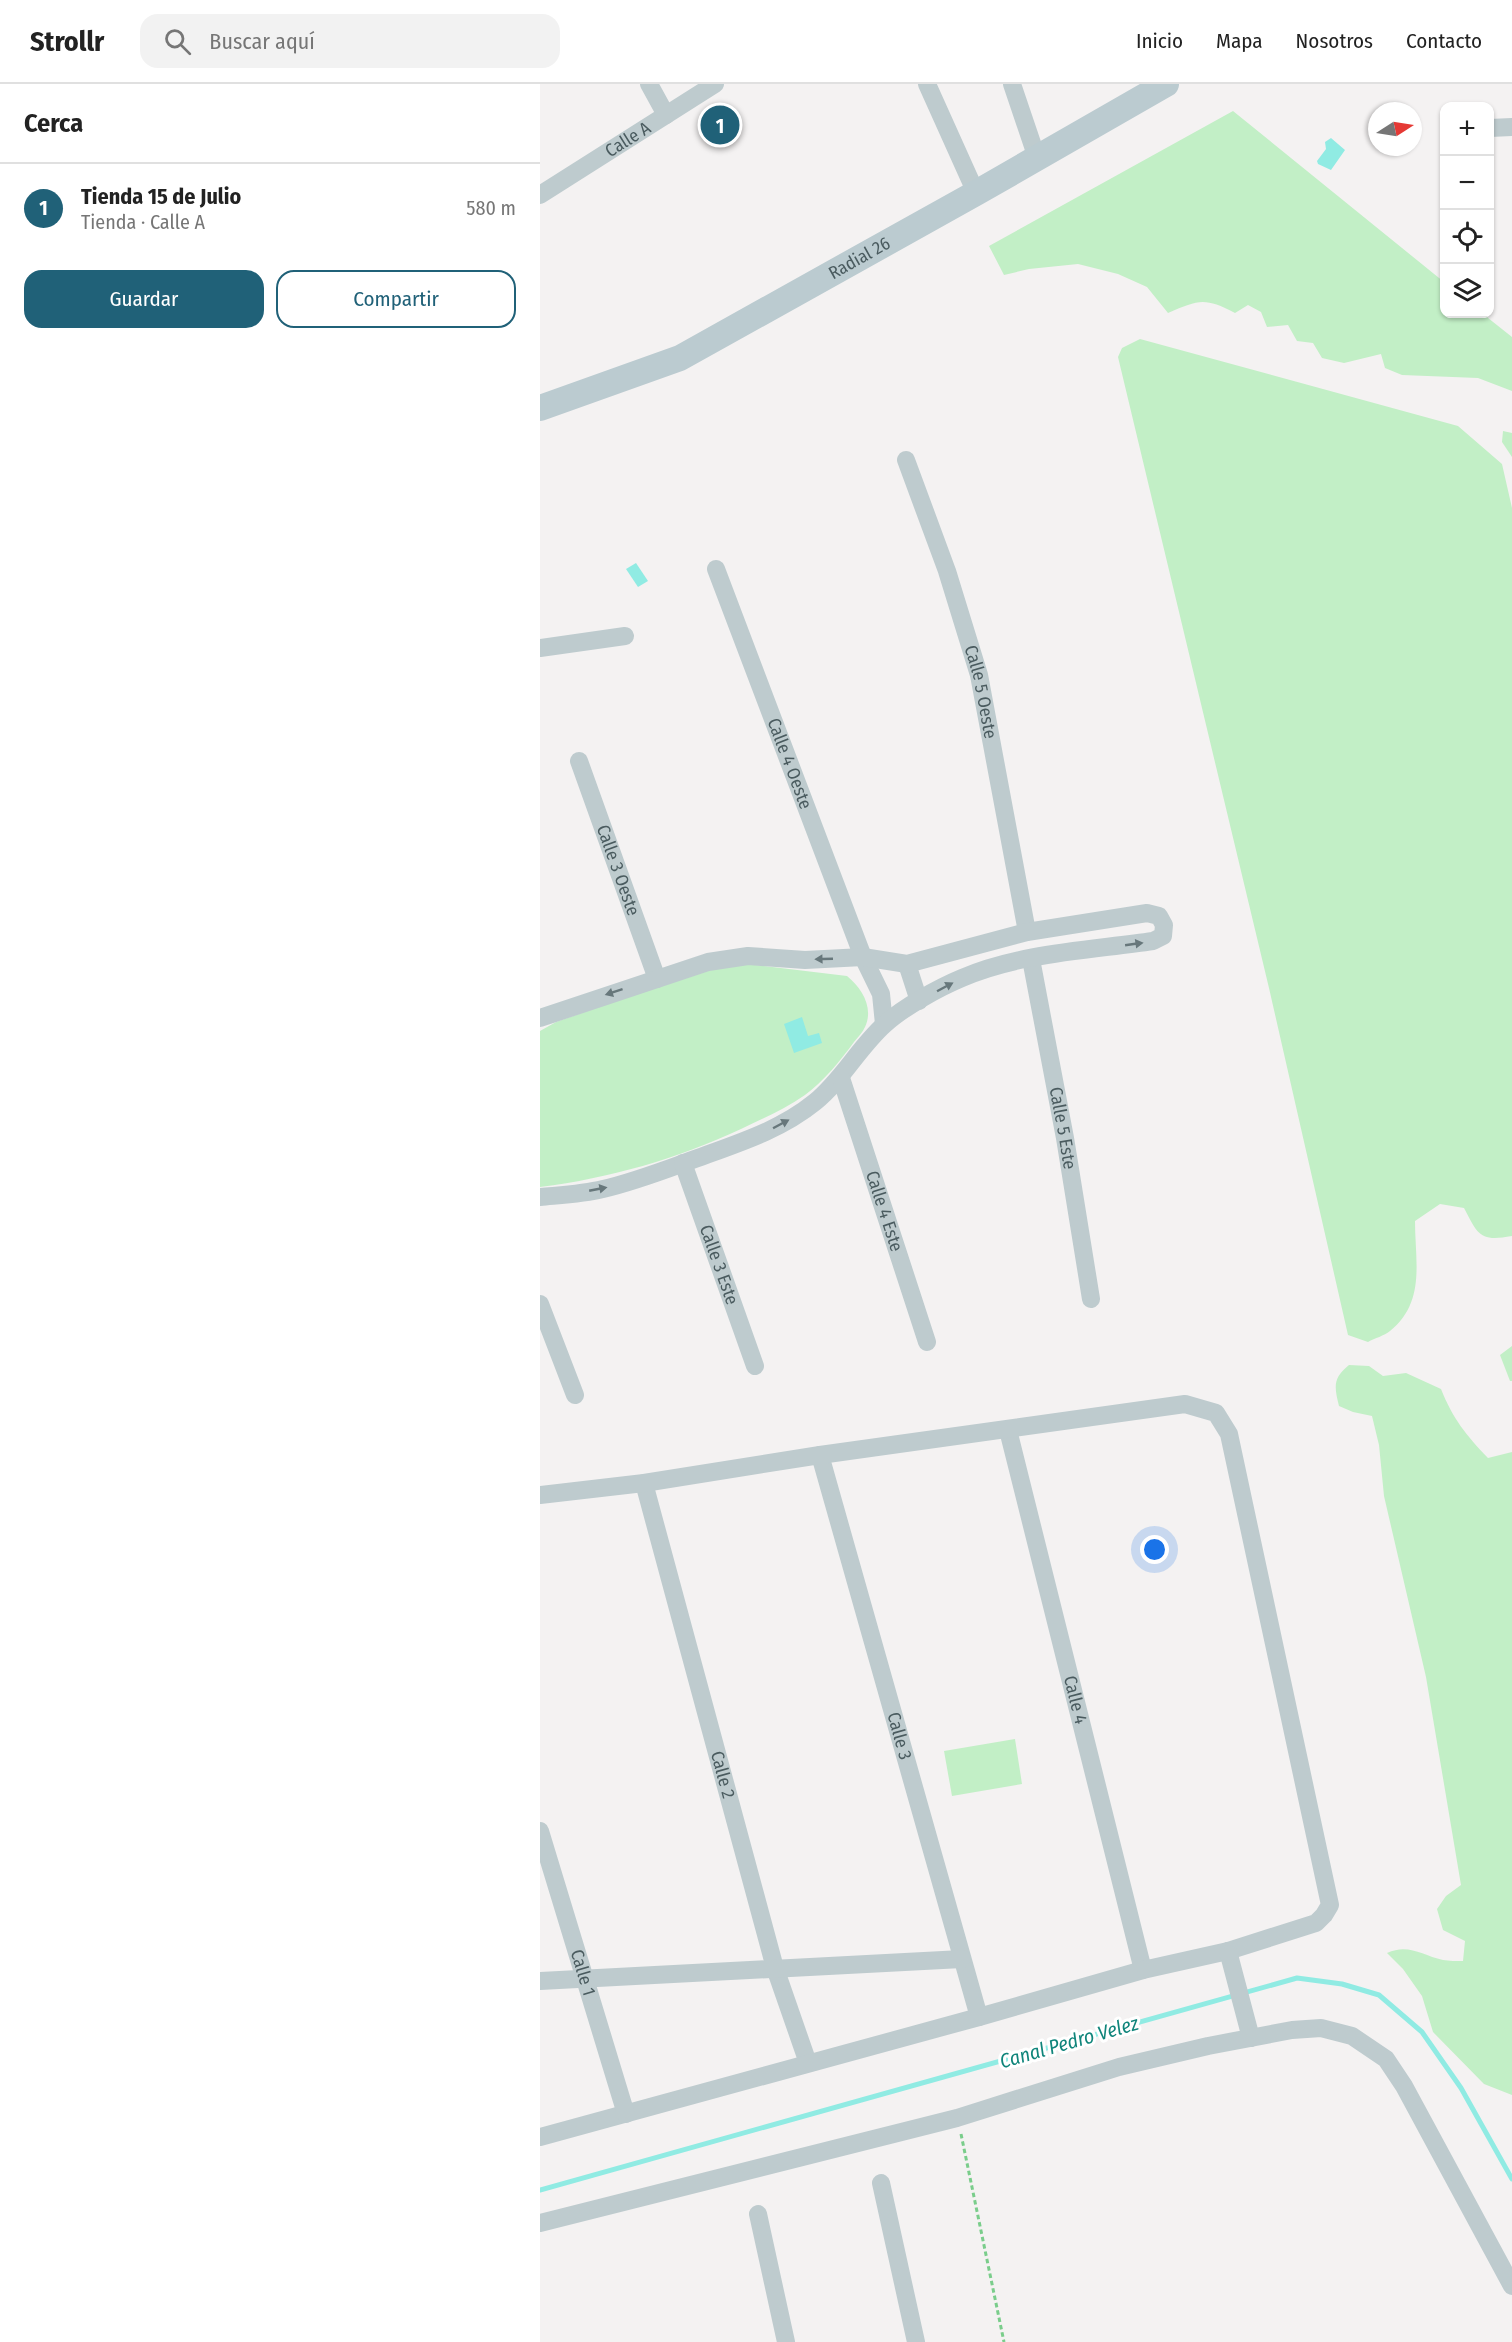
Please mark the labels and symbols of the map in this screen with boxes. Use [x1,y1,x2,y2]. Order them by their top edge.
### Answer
pin: 1 [700,102,740,147]
north arrow [1368,102,1422,156]
street label: Calle A [601,116,655,162]
street label: Radial 26 [825,232,894,284]
street label: Calle 5 Oeste [959,642,1002,740]
street label: Calle 4 Oeste [762,715,817,812]
street label: Calle 3 Oeste [592,822,644,919]
one-way arrow [1124,939,1143,949]
one-way arrow [815,954,834,963]
one-way arrow [937,982,954,992]
one-way arrow [605,988,623,997]
street label: Calle 5 Este [1045,1085,1081,1171]
one-way arrow [773,1119,790,1129]
street label: Calle 4 Este [861,1168,908,1254]
one-way arrow [589,1184,608,1193]
street label: Calle 3 Este [695,1222,743,1308]
your location [1140,1535,1169,1564]
street label: Calle 4 [1059,1673,1092,1726]
street label: Calle 3 [882,1710,917,1762]
street label: Calle 2 [706,1748,740,1801]
street label: Calle 1 [566,1947,600,1998]
water label: Canal Pedro Velez [997,2011,1141,2073]

